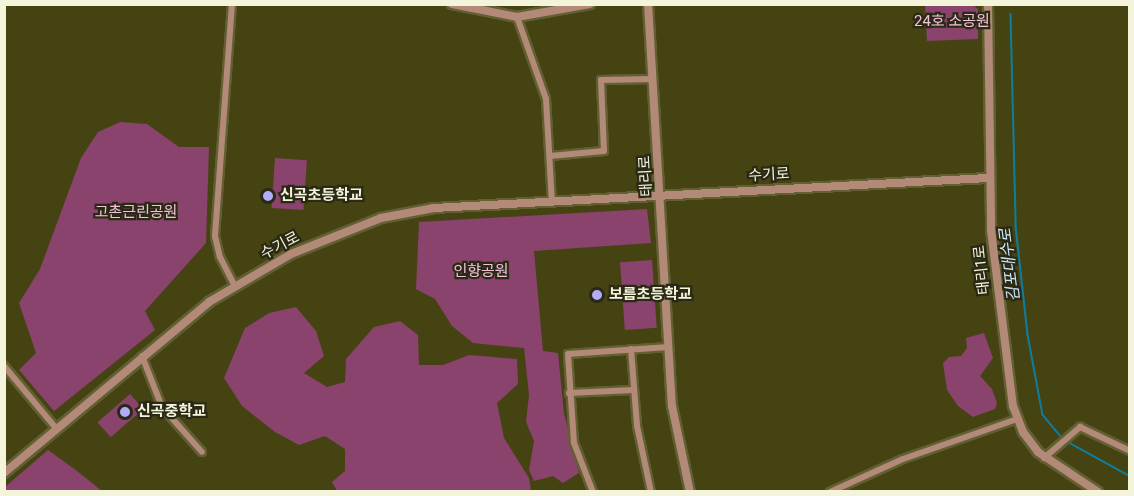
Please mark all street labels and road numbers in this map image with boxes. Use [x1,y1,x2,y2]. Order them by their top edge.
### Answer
street label: 태리로 [636,155,656,197]
street label: 수기로 [748,165,790,185]
street label: 수기로 [257,228,303,264]
street label: 태리1로 [970,244,994,296]

